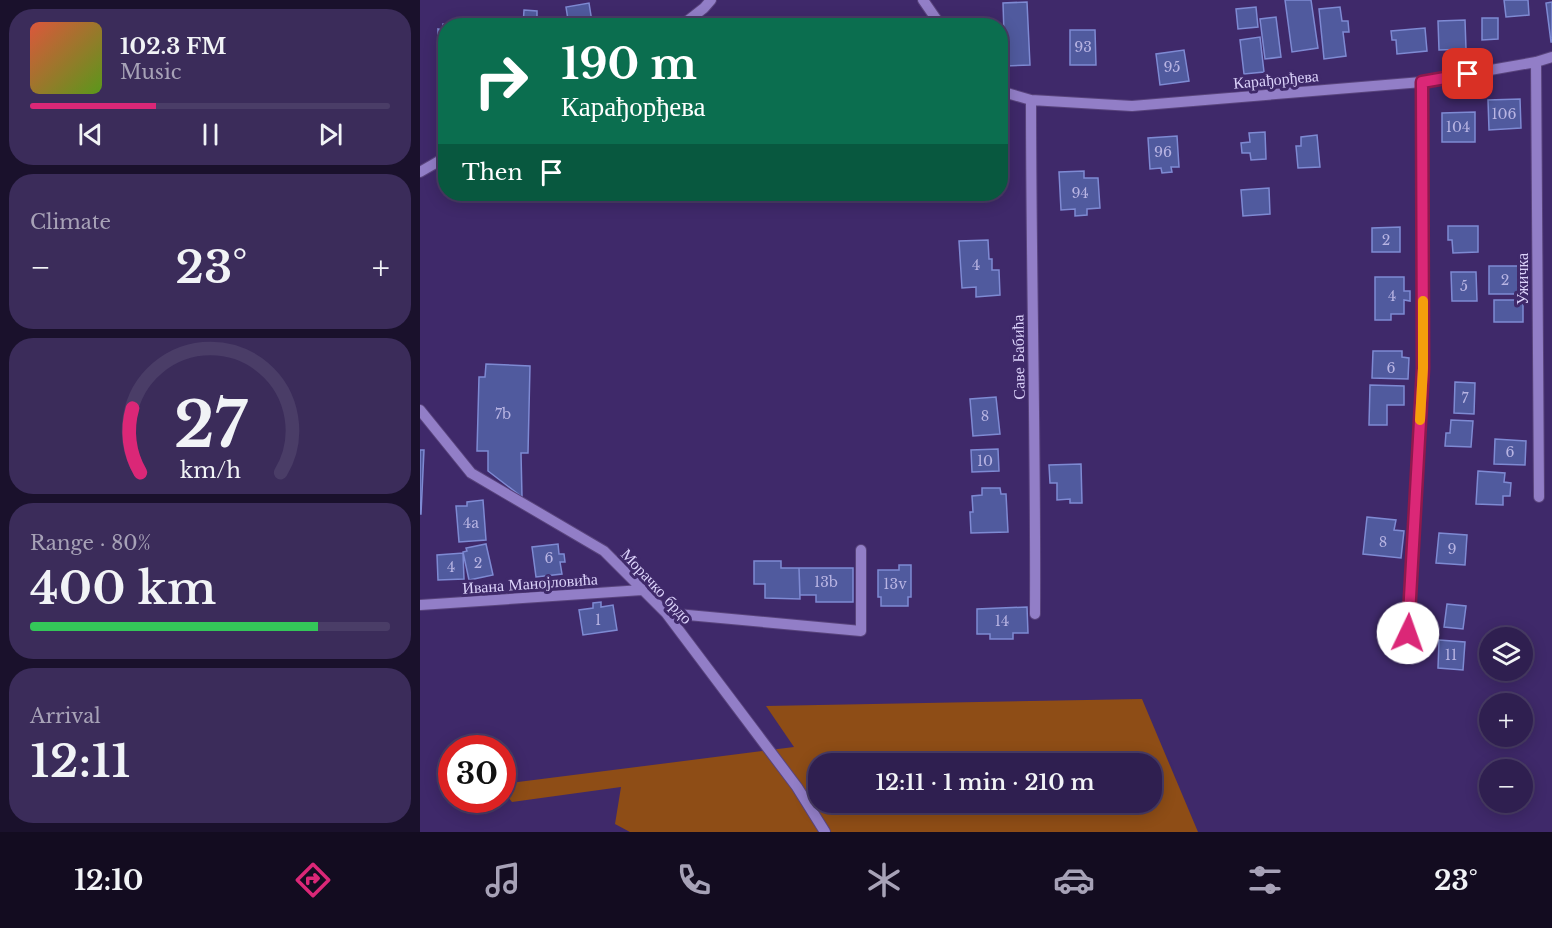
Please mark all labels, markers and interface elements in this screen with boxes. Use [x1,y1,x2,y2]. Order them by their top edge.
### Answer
text: 102.3 FM [120,33,226,60]
text: 190 m [561,38,697,90]
house number: 93 [1074,38,1092,56]
icon: right [462,42,540,120]
pin [1442,48,1493,99]
icon: arrive [1451,57,1484,90]
house number: 95 [1164,58,1181,76]
text: Music [120,60,181,84]
street label: Карађорђева [1232,65,1320,93]
text: Карађорђева [561,90,706,123]
house number: 106 [1491,105,1517,123]
icon: previous [74,118,107,151]
icon: pause [194,118,227,151]
icon: next [314,118,347,151]
house number: 104 [1446,118,1470,136]
house number: 96 [1154,143,1172,161]
icon: arrive [535,156,568,189]
text: Then [462,159,523,186]
house number: 94 [1071,184,1089,202]
text: Climate [30,210,111,234]
house number: 2 [1382,231,1390,249]
text: 23° [175,239,248,295]
text: − [30,247,51,288]
text: + [372,247,390,288]
street label: Ужичка [1512,253,1532,305]
house number: 4 [972,256,980,274]
house number: 2 [1501,271,1509,289]
house number: 5 [1460,277,1468,295]
house number: 4 [1388,287,1396,305]
street label: Саве Бабића [1007,314,1029,400]
house number: 6 [1386,359,1396,377]
text: 27 [174,386,247,464]
house number: 7 [1461,389,1469,407]
house number: 7b [495,405,511,423]
house number: 8 [981,407,989,425]
house number: 6 [1505,443,1515,461]
house number: 10 [977,452,993,470]
text: km/h [180,457,241,484]
house number: 4a [463,514,479,532]
text: Range · 80% [30,531,151,555]
house number: 8 [1379,533,1387,551]
house number: 9 [1447,540,1457,558]
street label: Морачко брдо [617,544,697,628]
house number: 6 [544,549,554,567]
house number: 2 [474,554,482,572]
house number: 4 [447,558,455,576]
text: 400 km [30,560,216,616]
street label: Ивана Манојловића [462,568,598,598]
house number: 13b [814,573,838,591]
house number: 13v [883,575,907,593]
position arrow [1376,601,1440,665]
house number: 1 [595,611,601,629]
house number: 14 [995,612,1009,630]
map controls [1479,627,1533,813]
button: layers [1479,627,1533,681]
house number: 11 [1445,646,1457,664]
button: + [1479,693,1533,747]
text: Arrival [30,704,101,728]
text: 12:11 [30,733,131,789]
speed limit sign: 30 [438,735,516,813]
button: − [1479,759,1533,813]
text: 12:11 · 1 min · 210 m [875,769,1095,796]
icon: directions [292,859,334,901]
icon: music [482,859,524,901]
icon: phone [673,859,715,901]
icon: climate [863,859,905,901]
icon: car [1053,859,1095,901]
icon: filters [1244,859,1286,901]
text: 12:10 [74,864,143,897]
text: 23° [1434,864,1478,897]

